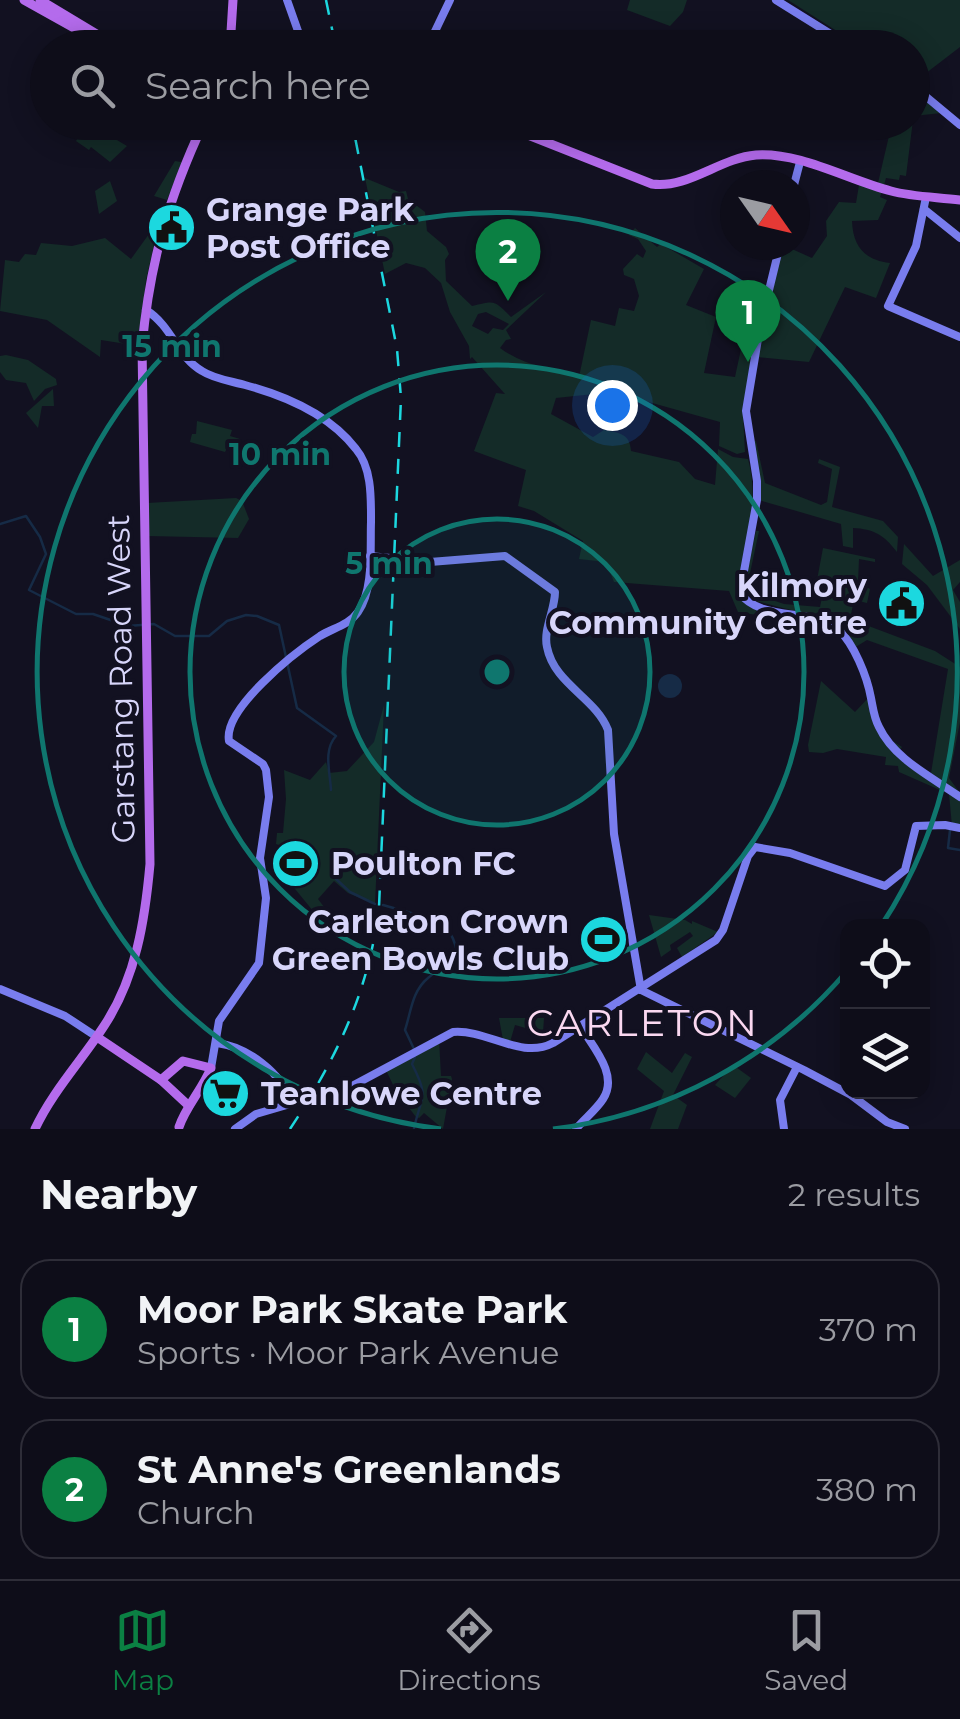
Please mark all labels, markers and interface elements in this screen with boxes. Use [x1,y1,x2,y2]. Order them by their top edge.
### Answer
search box [30,30,930,140]
icon: search [65,58,120,113]
text: Search here [145,62,371,109]
north arrow [720,170,810,260]
place label: Grange Park Post Office [206,190,415,266]
public building icon: Grange Park Post Office [145,202,197,254]
pin: 2 [476,218,540,301]
pin: 1 [716,280,780,362]
text: 15 min [122,328,222,365]
your location [587,380,638,431]
text: 10 min [229,436,331,473]
street label: Garstang Road West [98,514,143,844]
text: 5 min [345,545,433,582]
place label: Kilmory Community Centre [549,566,868,642]
public building icon: Kilmory Community Centre [876,578,928,630]
centre of rings [479,654,515,690]
sports icon: Poulton FC [270,838,322,890]
place label: Poulton FC [331,844,516,883]
place label: Carleton Crown Green Bowls Club [272,902,569,978]
sports icon: Carleton Crown Green Bowls Club [578,914,630,966]
map controls [840,919,930,1099]
button: locate [840,919,930,1009]
district label: CARLETON [526,999,760,1046]
button: layers [840,1009,930,1099]
supermarket icon: Teanlowe Centre [200,1068,252,1120]
place label: Teanlowe Centre [261,1074,542,1113]
text: Nearby [40,1168,197,1220]
text: 2 results [788,1175,920,1214]
text: Moor Park Skate Park [137,1286,567,1333]
text: 1 [68,1310,81,1349]
text: 370 m [819,1310,918,1349]
text: Sports · Moor Park Avenue [137,1333,559,1372]
text: St Anne's Greenlands [137,1446,561,1493]
text: 2 [65,1470,84,1509]
text: 380 m [816,1470,918,1509]
text: Church [137,1493,255,1532]
tab: Map [112,1603,174,1697]
tab: Directions [397,1603,541,1697]
tab: Saved [764,1603,848,1697]

